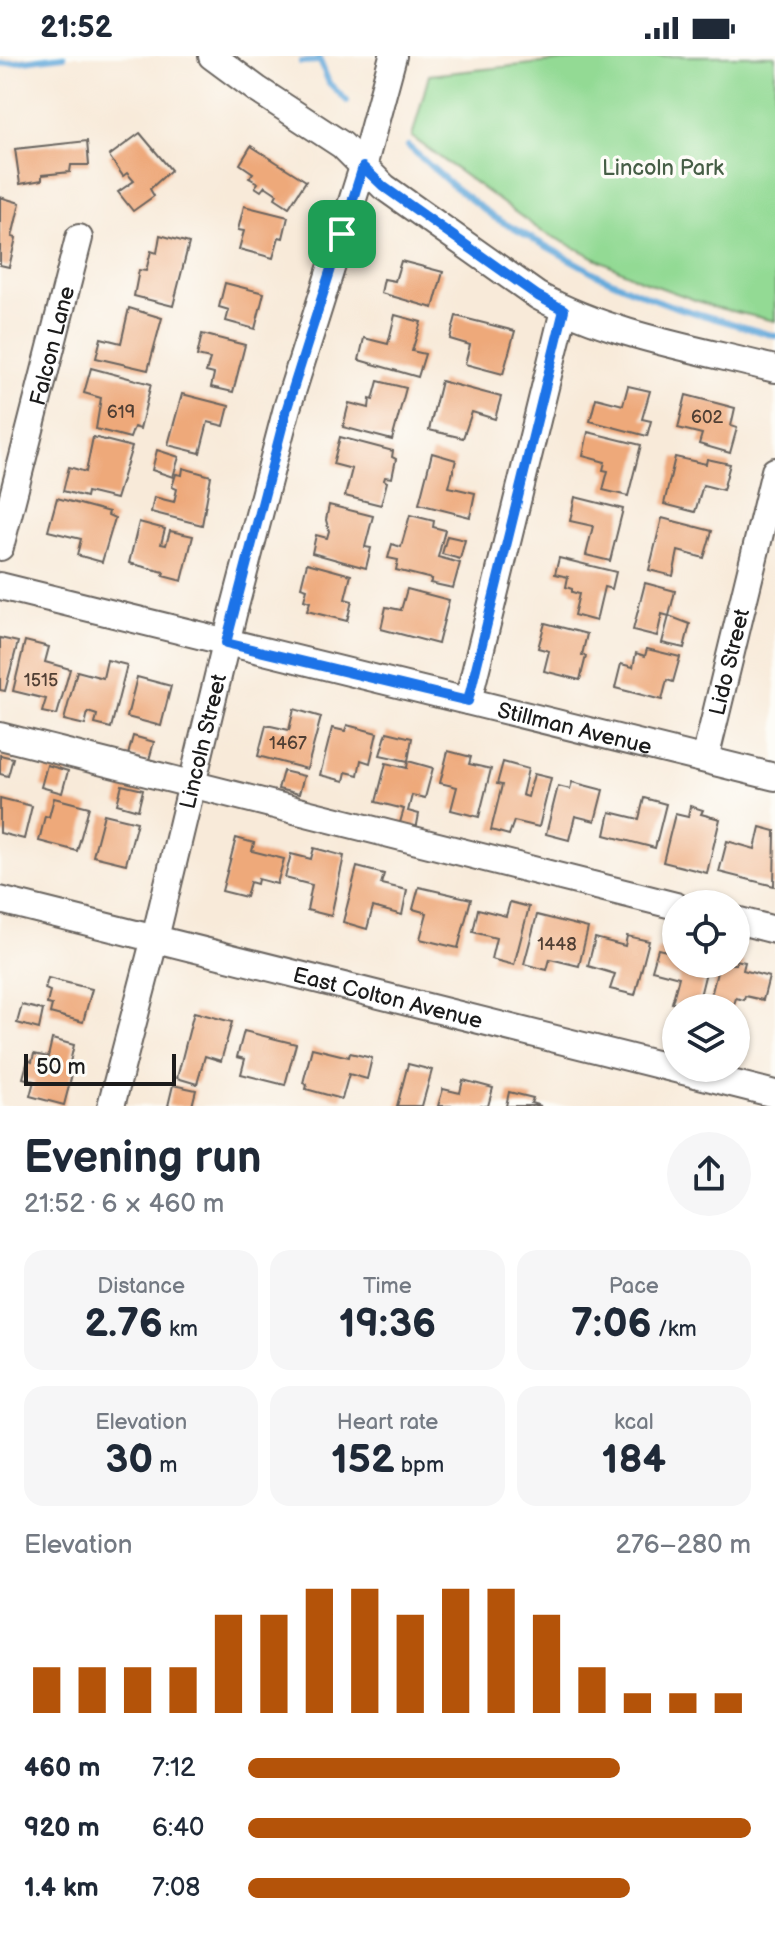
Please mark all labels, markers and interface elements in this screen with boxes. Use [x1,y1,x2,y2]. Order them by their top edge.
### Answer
text: 21:52 [40,10,112,46]
park label: Lincoln Park [602,155,724,182]
pin [308,200,376,268]
icon: arrive [320,212,364,256]
street label: Falcon Lane [25,283,81,408]
house number: 619 [107,402,135,423]
house number: 602 [691,407,723,428]
street label: Lido Street [704,606,756,718]
house number: 1515 [24,670,58,691]
street label: Lincoln Street [175,671,233,812]
street label: Stillman Avenue [495,697,654,761]
house number: 1467 [269,733,307,754]
map controls [662,890,750,1082]
button: locate [662,890,750,978]
house number: 1448 [537,934,577,955]
street label: East Colton Avenue [290,962,485,1035]
button: layers [662,994,750,1082]
scale bar [24,1050,176,1086]
text: 50 m [36,1054,86,1081]
text: Evening run [24,1132,261,1185]
button: share [667,1132,751,1216]
text: 21:52 · 6 × 460 m [24,1189,224,1220]
text: Distance [97,1273,185,1300]
text: Time [363,1273,412,1300]
text: Pace [609,1273,659,1300]
text: 2.76 [84,1300,163,1348]
text: 19:36 [339,1300,436,1348]
text: 7:06 [571,1300,652,1348]
text: km [163,1316,198,1343]
text: /km [652,1316,697,1343]
text: Elevation [95,1409,187,1436]
text: Heart rate [337,1409,438,1436]
text: kcal [614,1409,654,1436]
text: 30 [105,1436,153,1484]
text: 152 [331,1436,395,1484]
text: 184 [602,1436,666,1484]
text: m [153,1452,177,1479]
text: bpm [395,1452,444,1479]
text: Elevation [24,1530,132,1561]
text: 276–280 m [616,1530,751,1561]
text: 460 m [24,1753,100,1784]
text: 7:12 [152,1753,195,1784]
text: 920 m [24,1813,100,1844]
text: 6:40 [152,1813,204,1844]
text: 1.4 km [24,1873,99,1904]
text: 7:08 [152,1873,200,1904]

